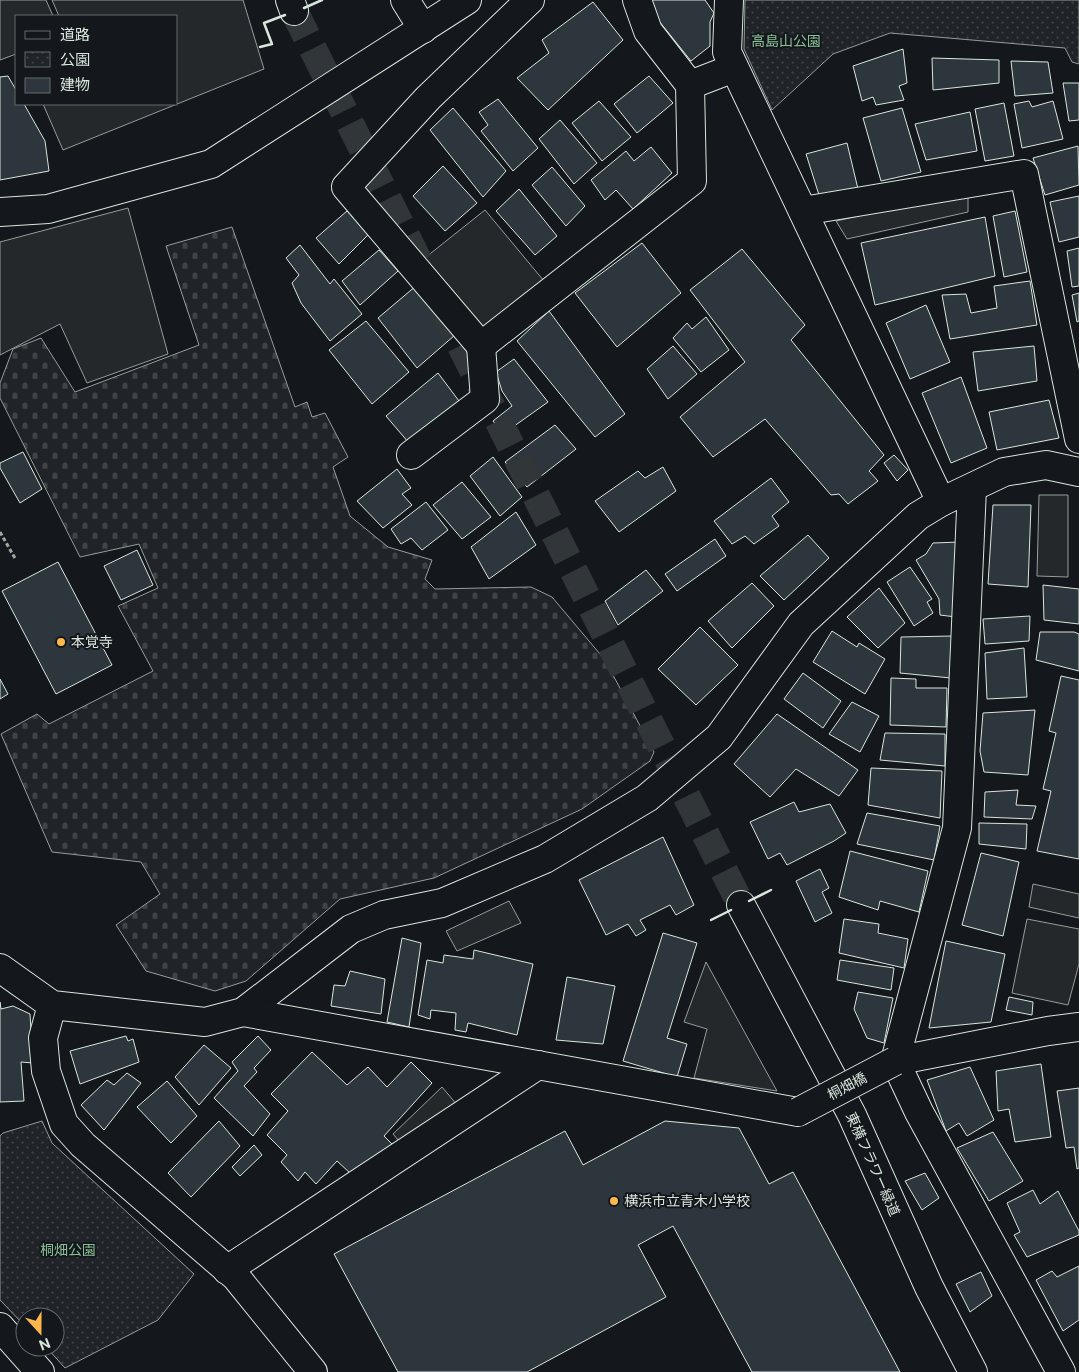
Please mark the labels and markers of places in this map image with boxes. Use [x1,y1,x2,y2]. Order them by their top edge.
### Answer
place label: 本覚寺 [71,634,113,650]
marker: 本覚寺 [55,636,67,648]
place label: 横浜市立青木小学校 [624,1193,750,1209]
marker: 横浜市立青木小学校 [608,1195,620,1207]

